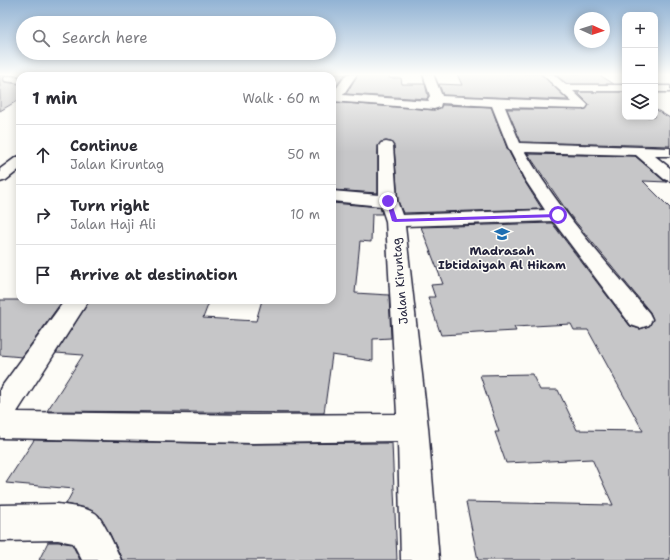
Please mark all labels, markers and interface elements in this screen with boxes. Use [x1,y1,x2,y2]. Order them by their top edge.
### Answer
north arrow [574,12,610,48]
map controls [622,12,658,120]
button: + [622,12,658,48]
search box [16,16,336,60]
icon: search [30,27,52,49]
text: Search here [62,28,148,48]
button: − [622,48,658,84]
button: layers [622,84,658,120]
text: 1 min [32,87,77,109]
text: Walk · 60 m [243,90,320,107]
text: Continue [70,136,138,156]
icon: ahead [32,144,54,166]
text: 50 m [287,146,320,163]
text: Jalan Kiruntag [70,156,164,173]
route end [379,192,397,210]
text: Turn right [70,196,150,216]
icon: right [32,204,54,226]
text: 10 m [290,206,320,223]
route start [549,206,567,224]
text: Jalan Haji Ali [70,216,156,233]
school or university icon: Madrasah Ibtidaiyah Al Hikam [493,225,511,243]
street label: Jalan Kiruntag [388,237,412,325]
place label: Madrasah Ibtidaiyah Al Hikam [438,243,566,273]
icon: arrive [32,264,54,286]
text: Arrive at destination [70,265,238,285]

